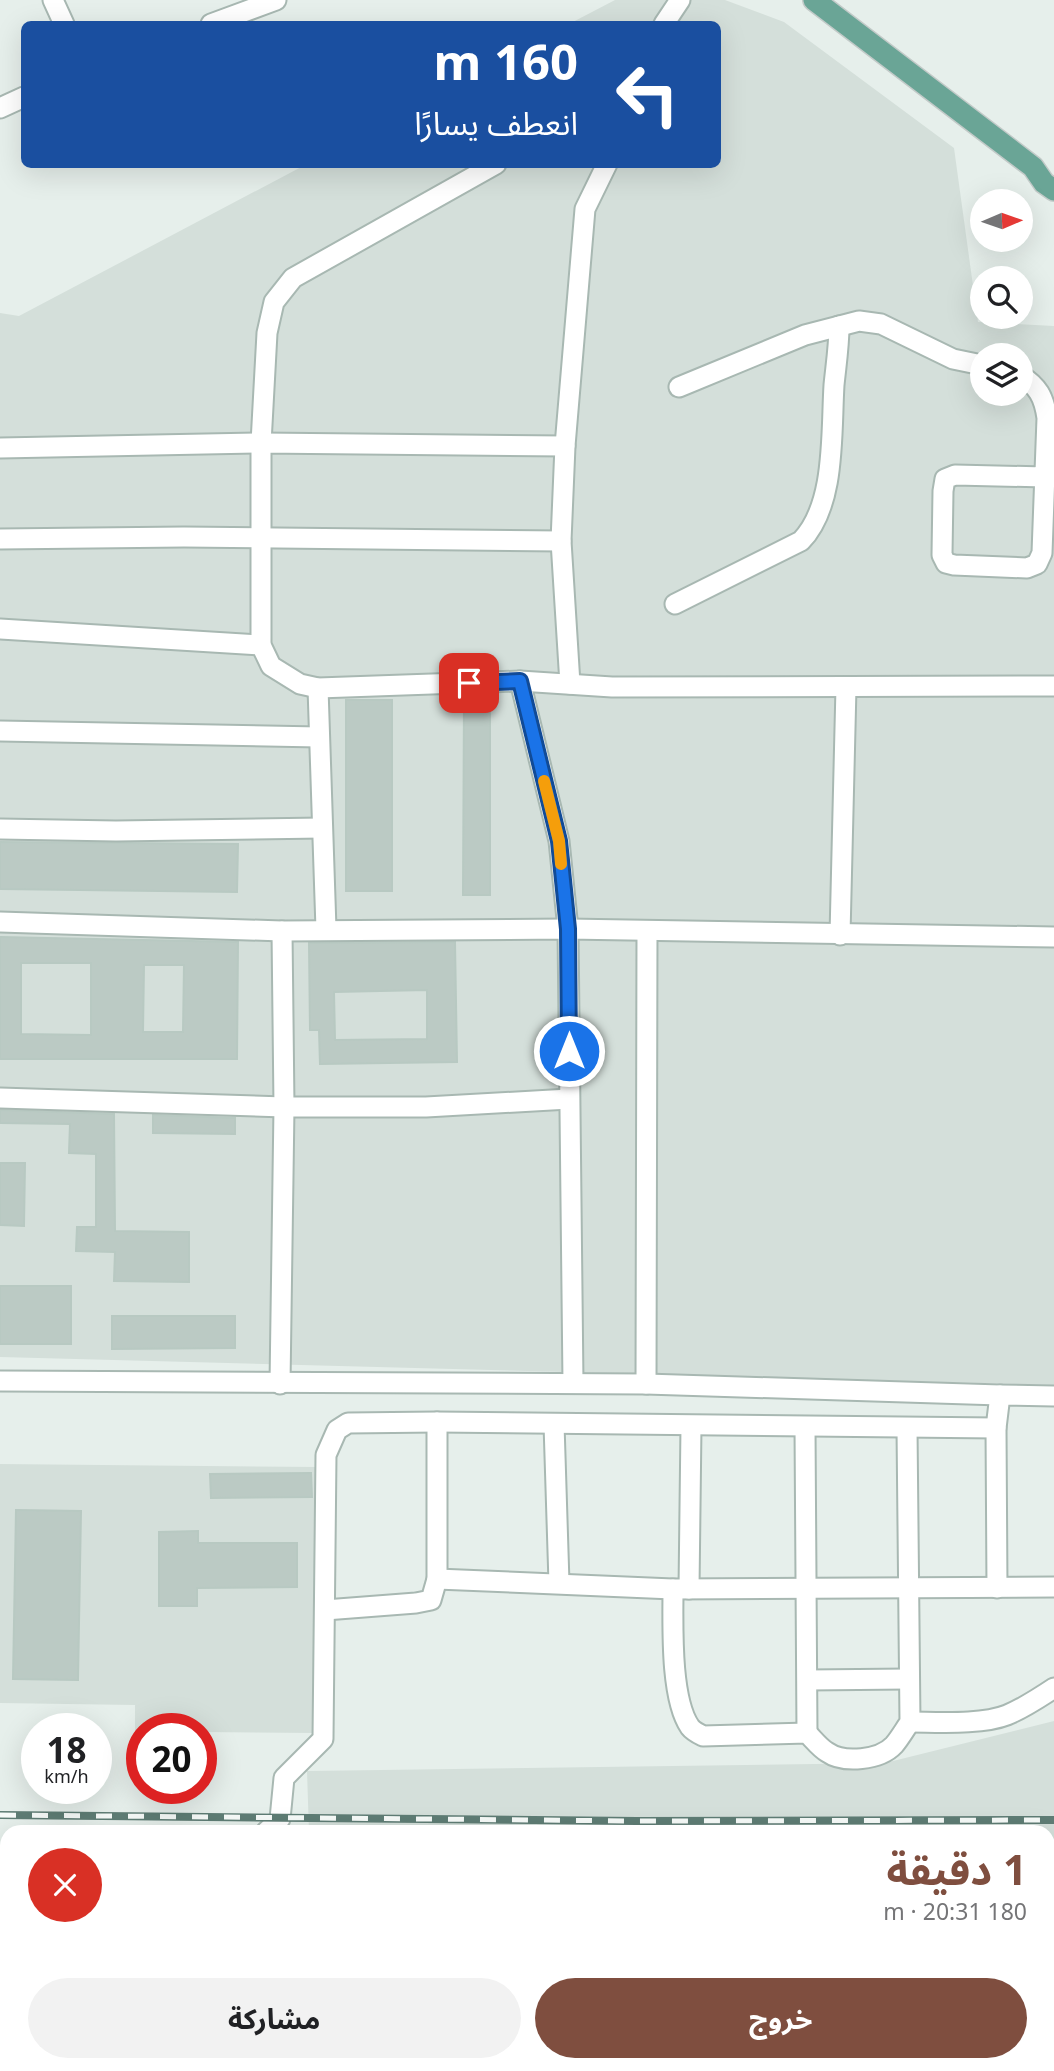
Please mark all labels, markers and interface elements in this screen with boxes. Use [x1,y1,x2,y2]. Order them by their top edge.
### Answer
text: 160 m [433,28,578,94]
icon: left [602,49,693,140]
text: انعطف يسارًا [414,101,578,144]
north arrow [970,189,1032,252]
map controls [970,189,1033,406]
button: search [970,266,1033,329]
button: layers [970,343,1033,406]
pin [439,653,499,713]
icon: arrive [450,664,488,702]
position arrow [532,1014,606,1088]
speed limit sign: 20 [126,1713,217,1804]
text: 18 [46,1726,87,1773]
text: km/h [44,1764,89,1788]
text: 1 دقيقة [886,1840,1027,1897]
button: close [28,1848,102,1922]
text: 180 m · 20:31 [883,1895,1027,1927]
button: مشاركة [28,1978,521,2058]
button: خروج [535,1978,1027,2058]

